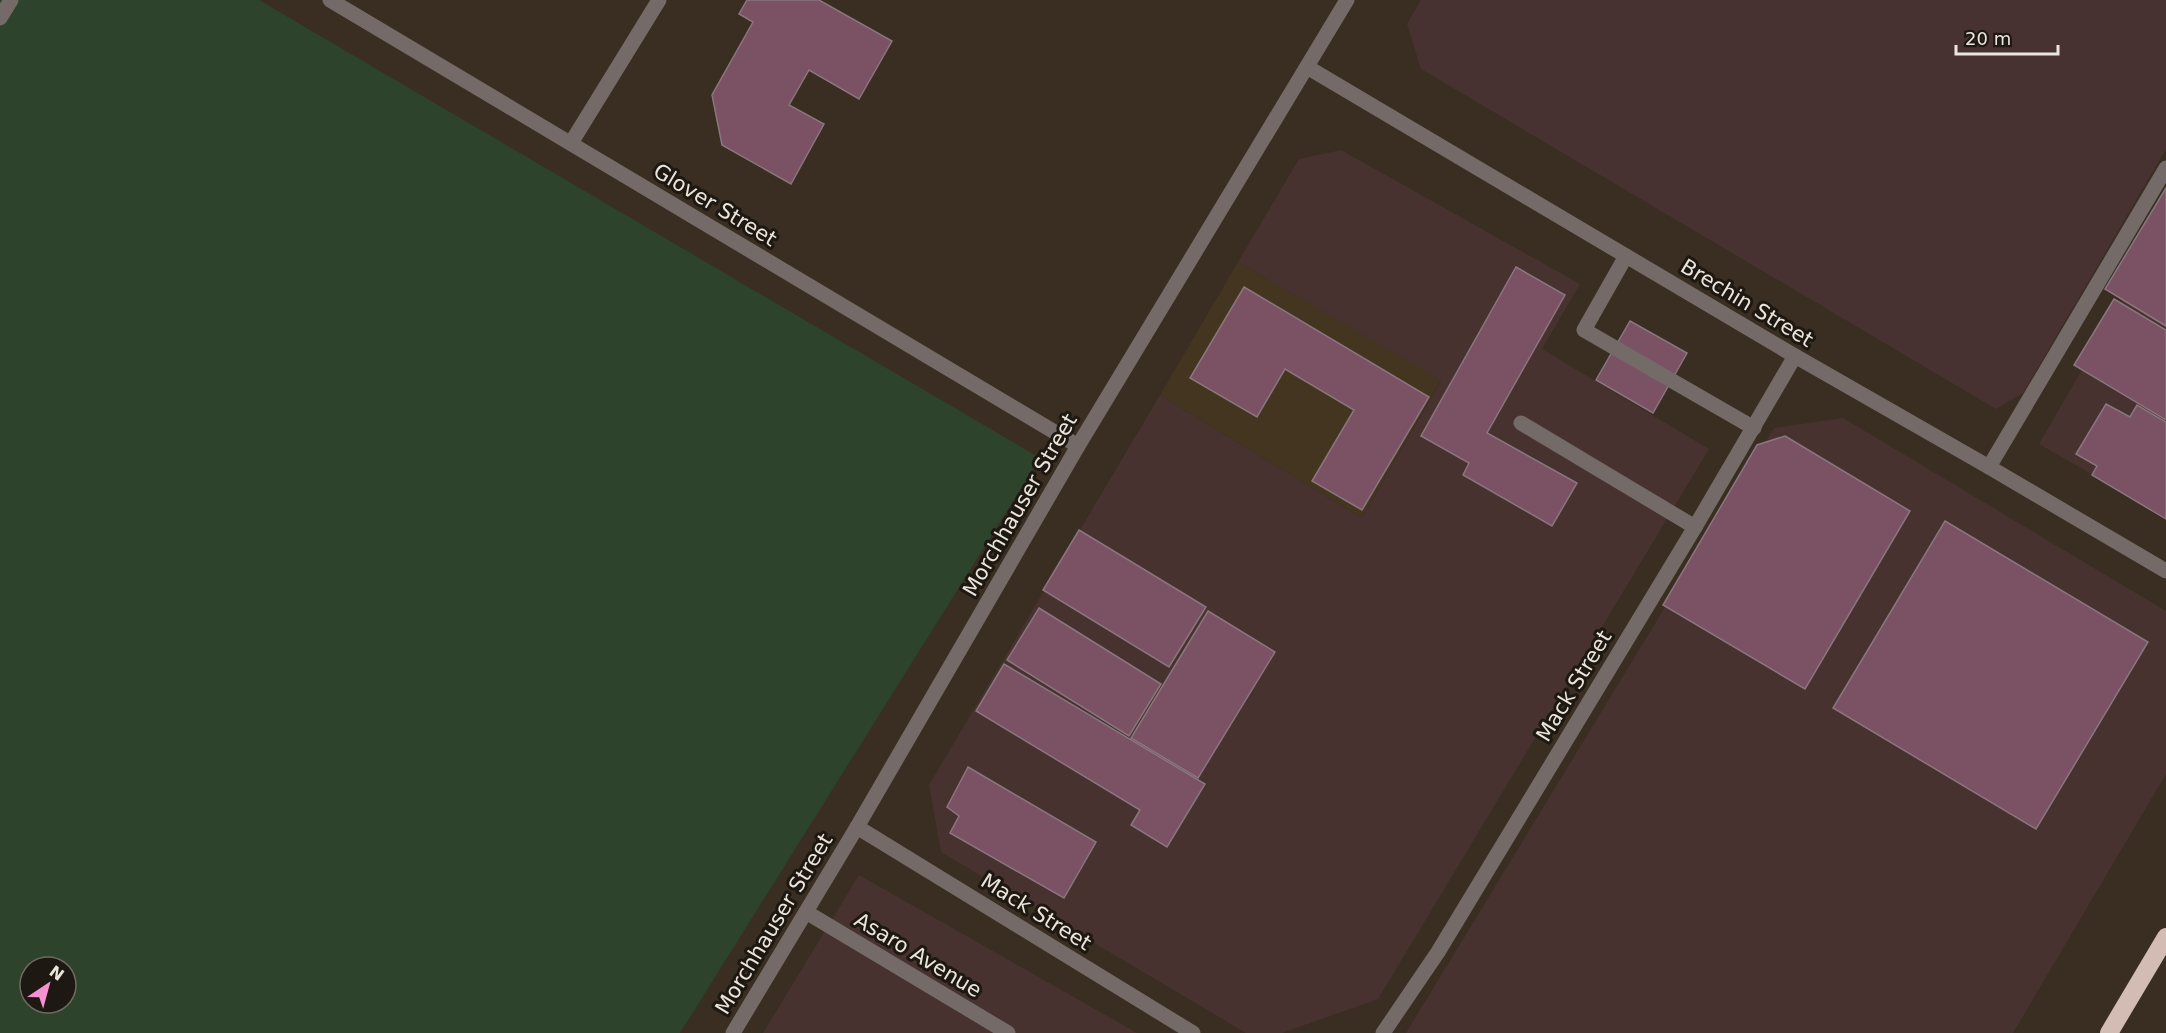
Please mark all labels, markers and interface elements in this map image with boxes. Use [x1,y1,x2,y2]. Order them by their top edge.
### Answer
scale bar [1956,18,2058,56]
text: 20 m [1965,28,2011,49]
street label: Glover Street [649,159,781,251]
street label: Brechin Street [1677,254,1817,352]
street label: Morchhauser Street [958,410,1082,600]
street label: Mack Street [1531,626,1617,746]
street label: Morchhauser Street [711,829,837,1019]
street label: Mack Street [977,869,1095,955]
street label: Asaro Avenue [850,908,986,1002]
north arrow [18,955,78,1015]
text: N [46,962,68,985]

